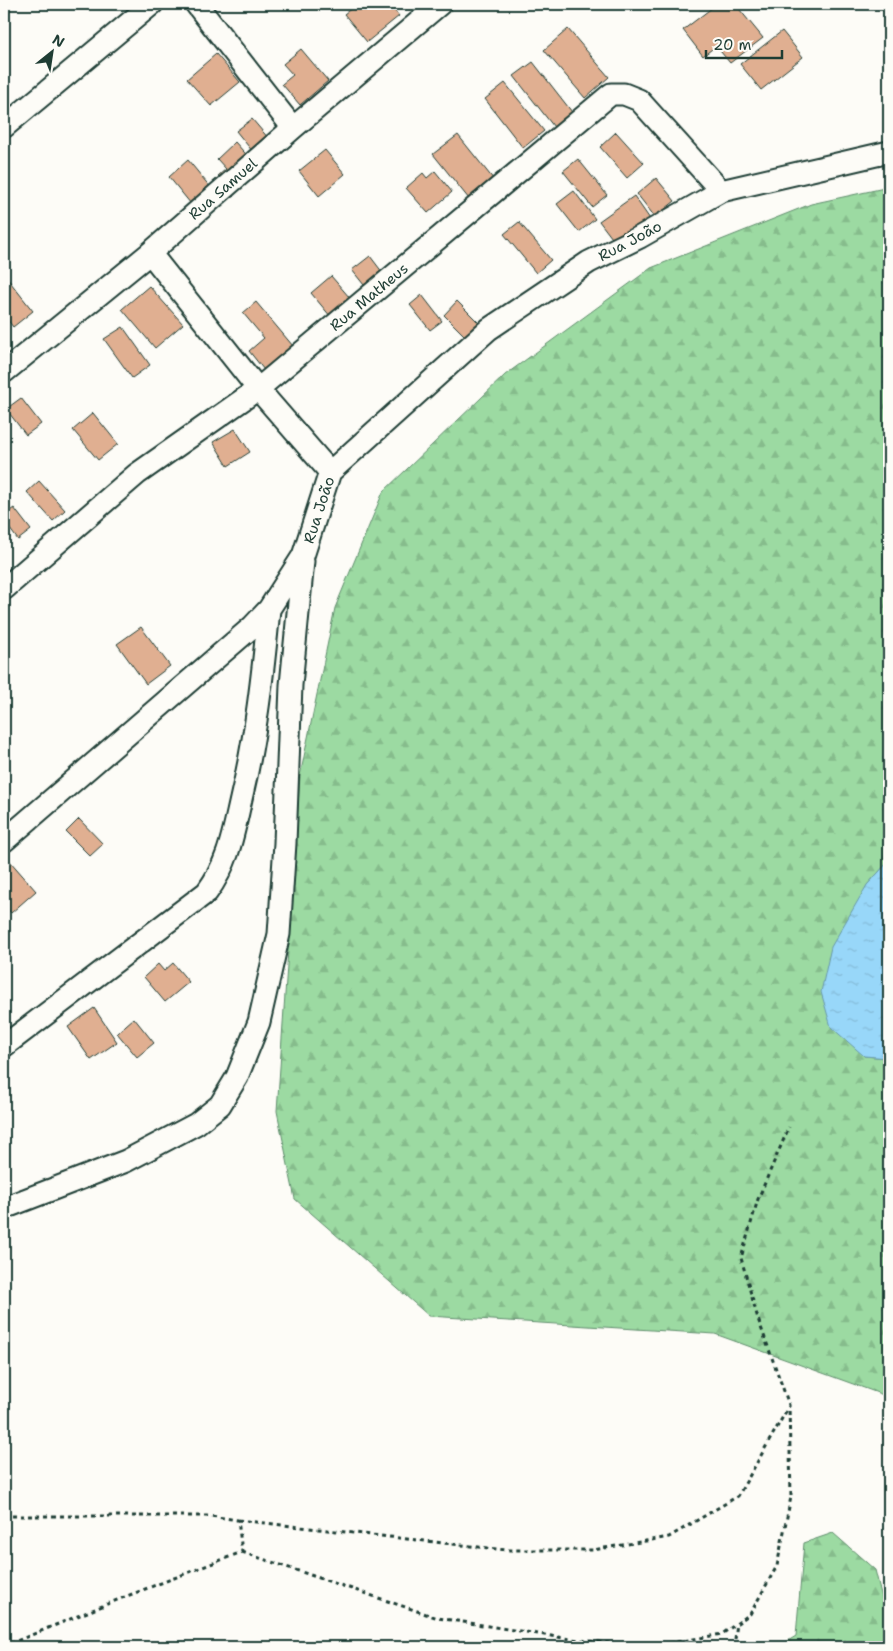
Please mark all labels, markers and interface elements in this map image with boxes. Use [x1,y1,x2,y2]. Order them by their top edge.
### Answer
north arrow [28,28,78,78]
scale bar [706,28,782,60]
text: N [49,30,68,51]
text: 20 m [713,35,752,55]
street label: Rua Samuel [184,153,262,224]
street label: Rua João [595,216,665,266]
street label: Rua Matheus [326,258,412,336]
street label: Rua João [299,474,339,546]

